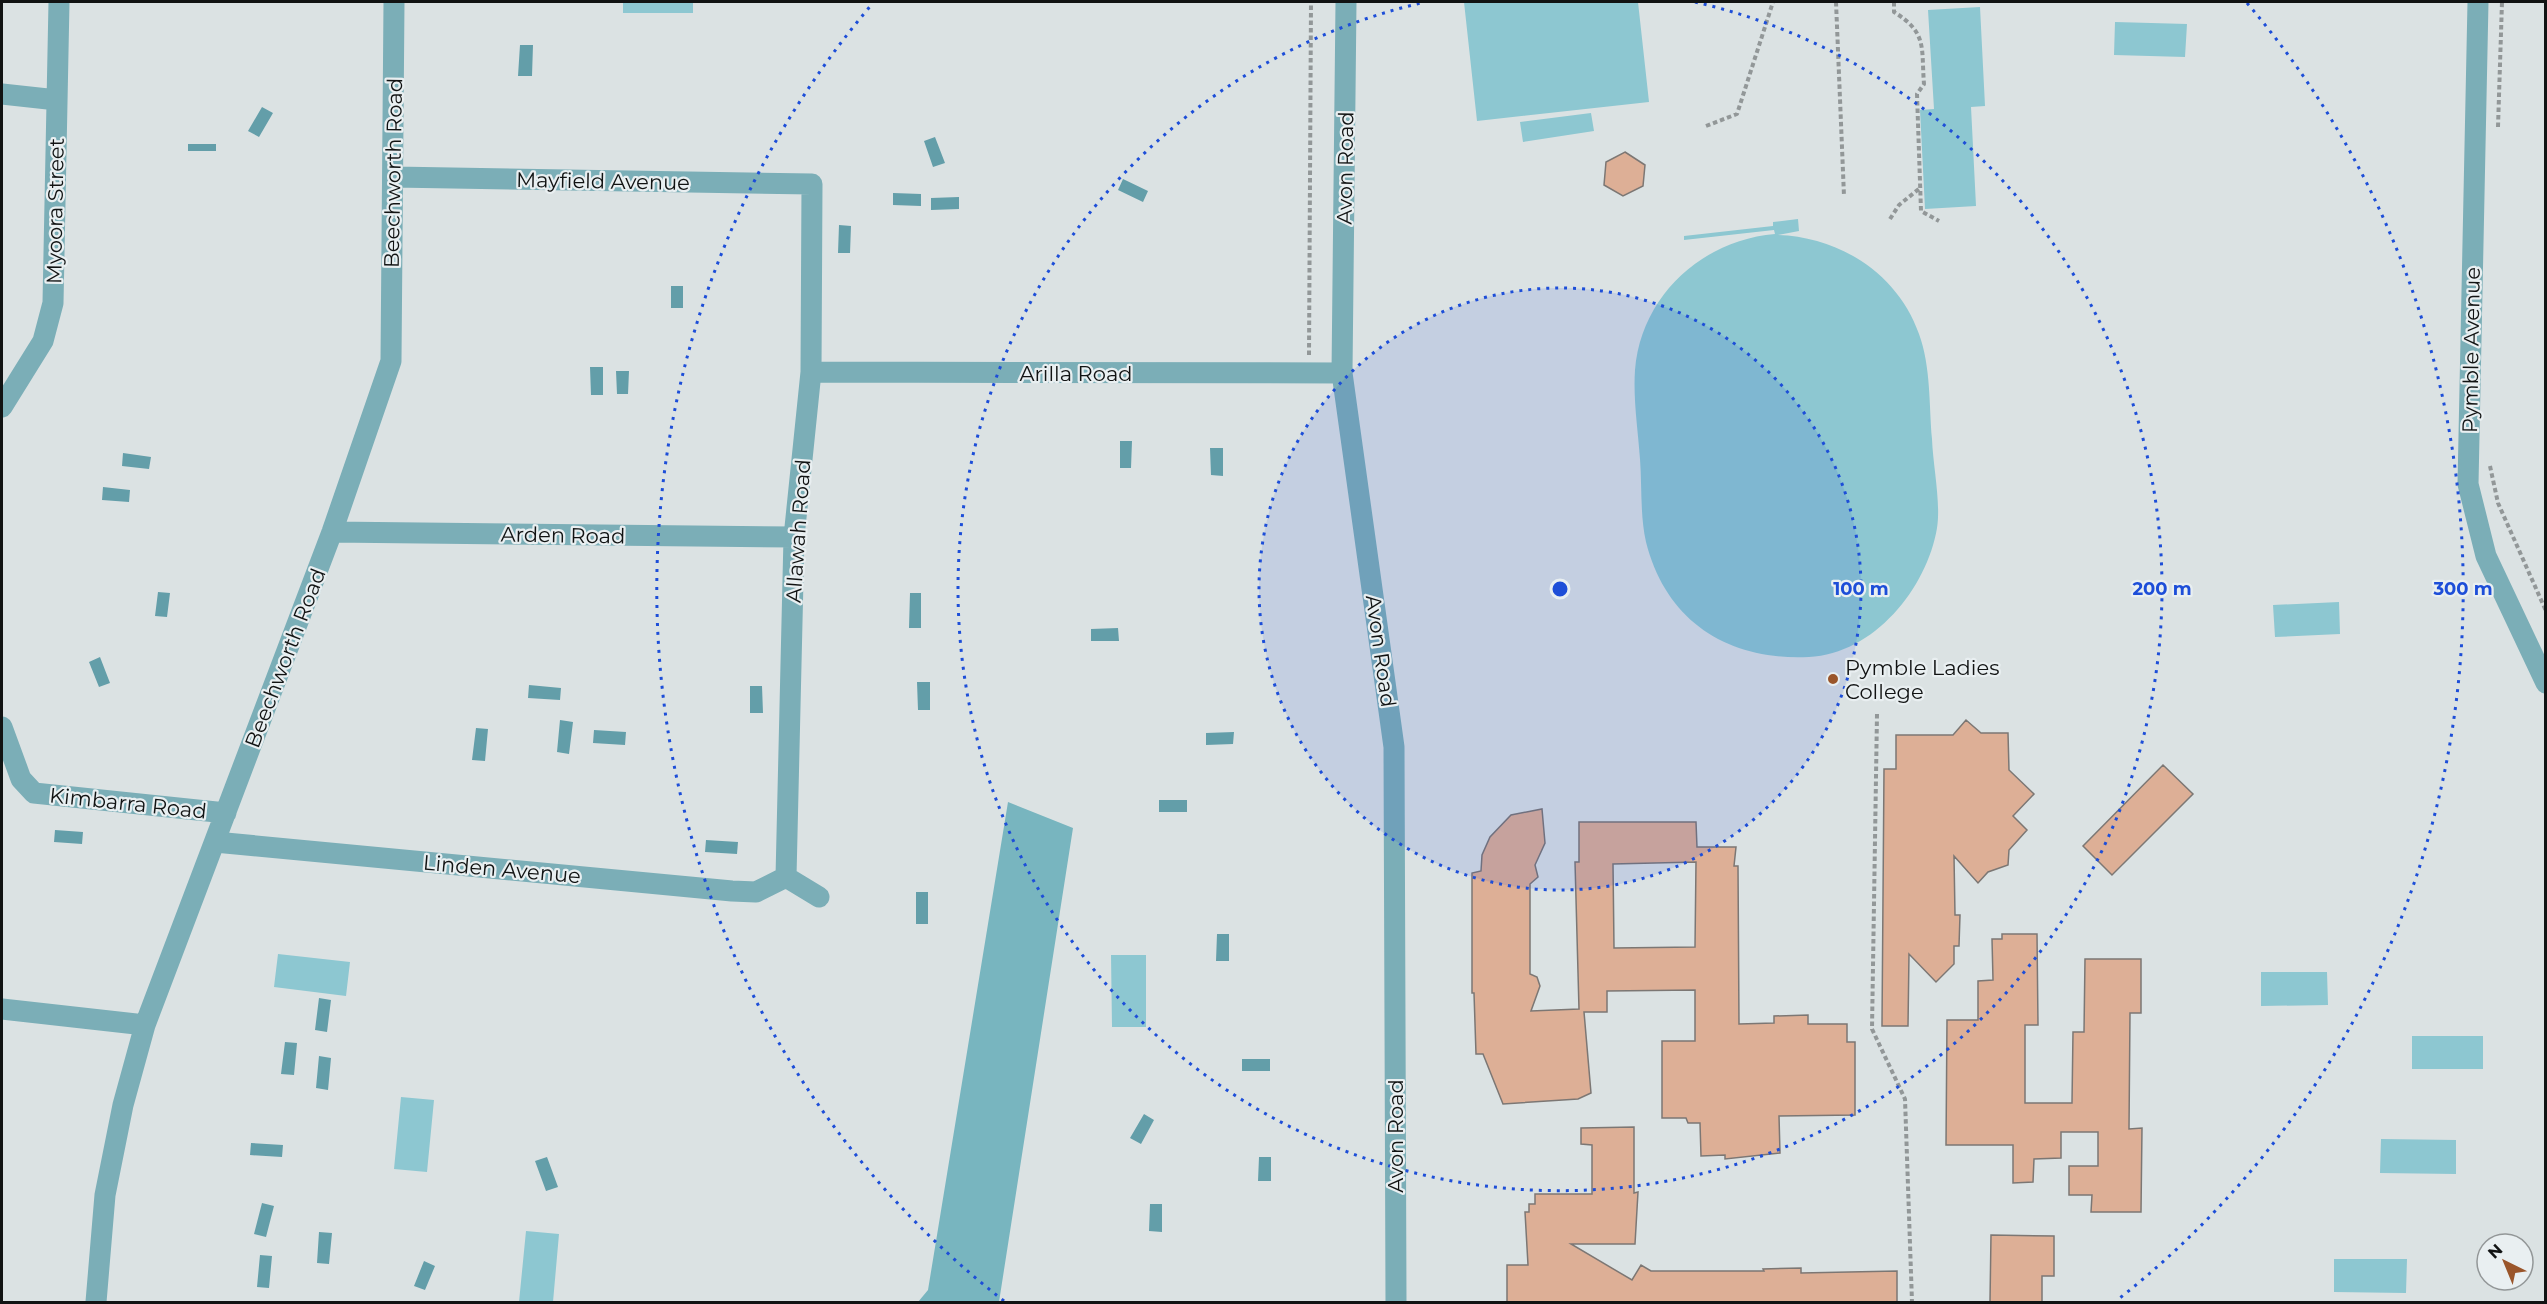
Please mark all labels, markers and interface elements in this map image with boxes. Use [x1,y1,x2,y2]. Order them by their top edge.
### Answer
street label: Beechworth Road [379,78,407,268]
street label: Avon Road [1332,111,1358,225]
street label: Myoora Street [41,138,69,284]
street label: Mayfield Avenue [516,167,690,195]
street label: Pymble Avenue [2457,267,2485,433]
street label: Arilla Road [1019,361,1133,386]
street label: Allawah Road [781,459,815,603]
street label: Arden Road [500,521,626,549]
street label: Beechworth Road [239,565,331,751]
text: 100 m [1833,578,1889,600]
text: 200 m [2132,578,2192,600]
text: 300 m [2432,578,2493,600]
centre of rings [1550,579,1570,599]
street label: Avon Road [1361,593,1401,709]
place label: Pymble Ladies College [1845,655,1999,704]
marker: Pymble Ladies College [1826,672,1840,686]
street label: Kimbarra Road [48,782,208,824]
street label: Linden Avenue [422,850,582,888]
street label: Avon Road [1383,1079,1408,1193]
north arrow [2475,1232,2535,1292]
text: N [2484,1240,2506,1263]

